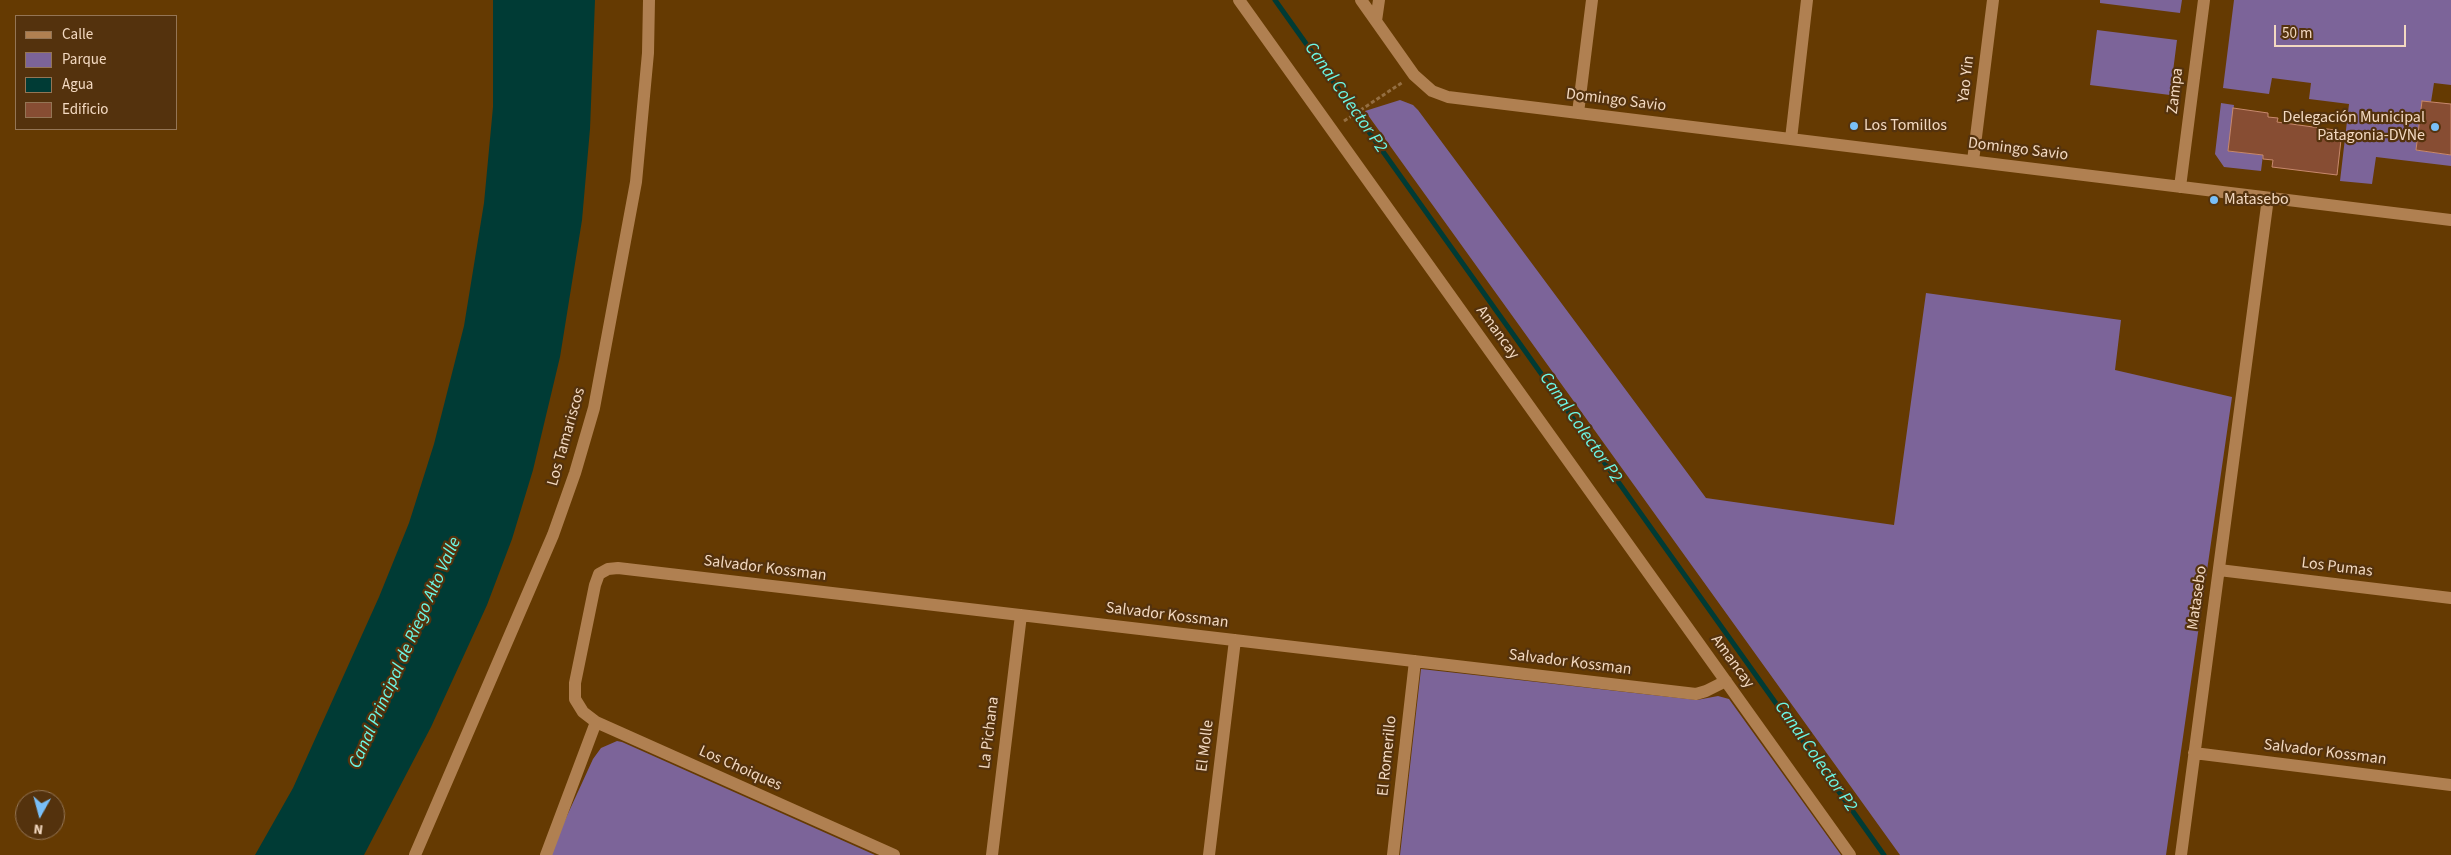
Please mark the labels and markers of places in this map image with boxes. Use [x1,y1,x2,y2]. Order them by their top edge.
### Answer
place label: Delegación Municipal Patagonia-DVNe [2283,108,2425,146]
place label: Los Tomillos [1864,116,1947,136]
marker: Los Tomillos [1848,120,1860,132]
marker: Delegación Municipal Patagonia-DVNe [2429,121,2441,133]
place label: Matasebo [2224,190,2289,210]
marker: Matasebo [2208,194,2220,206]

